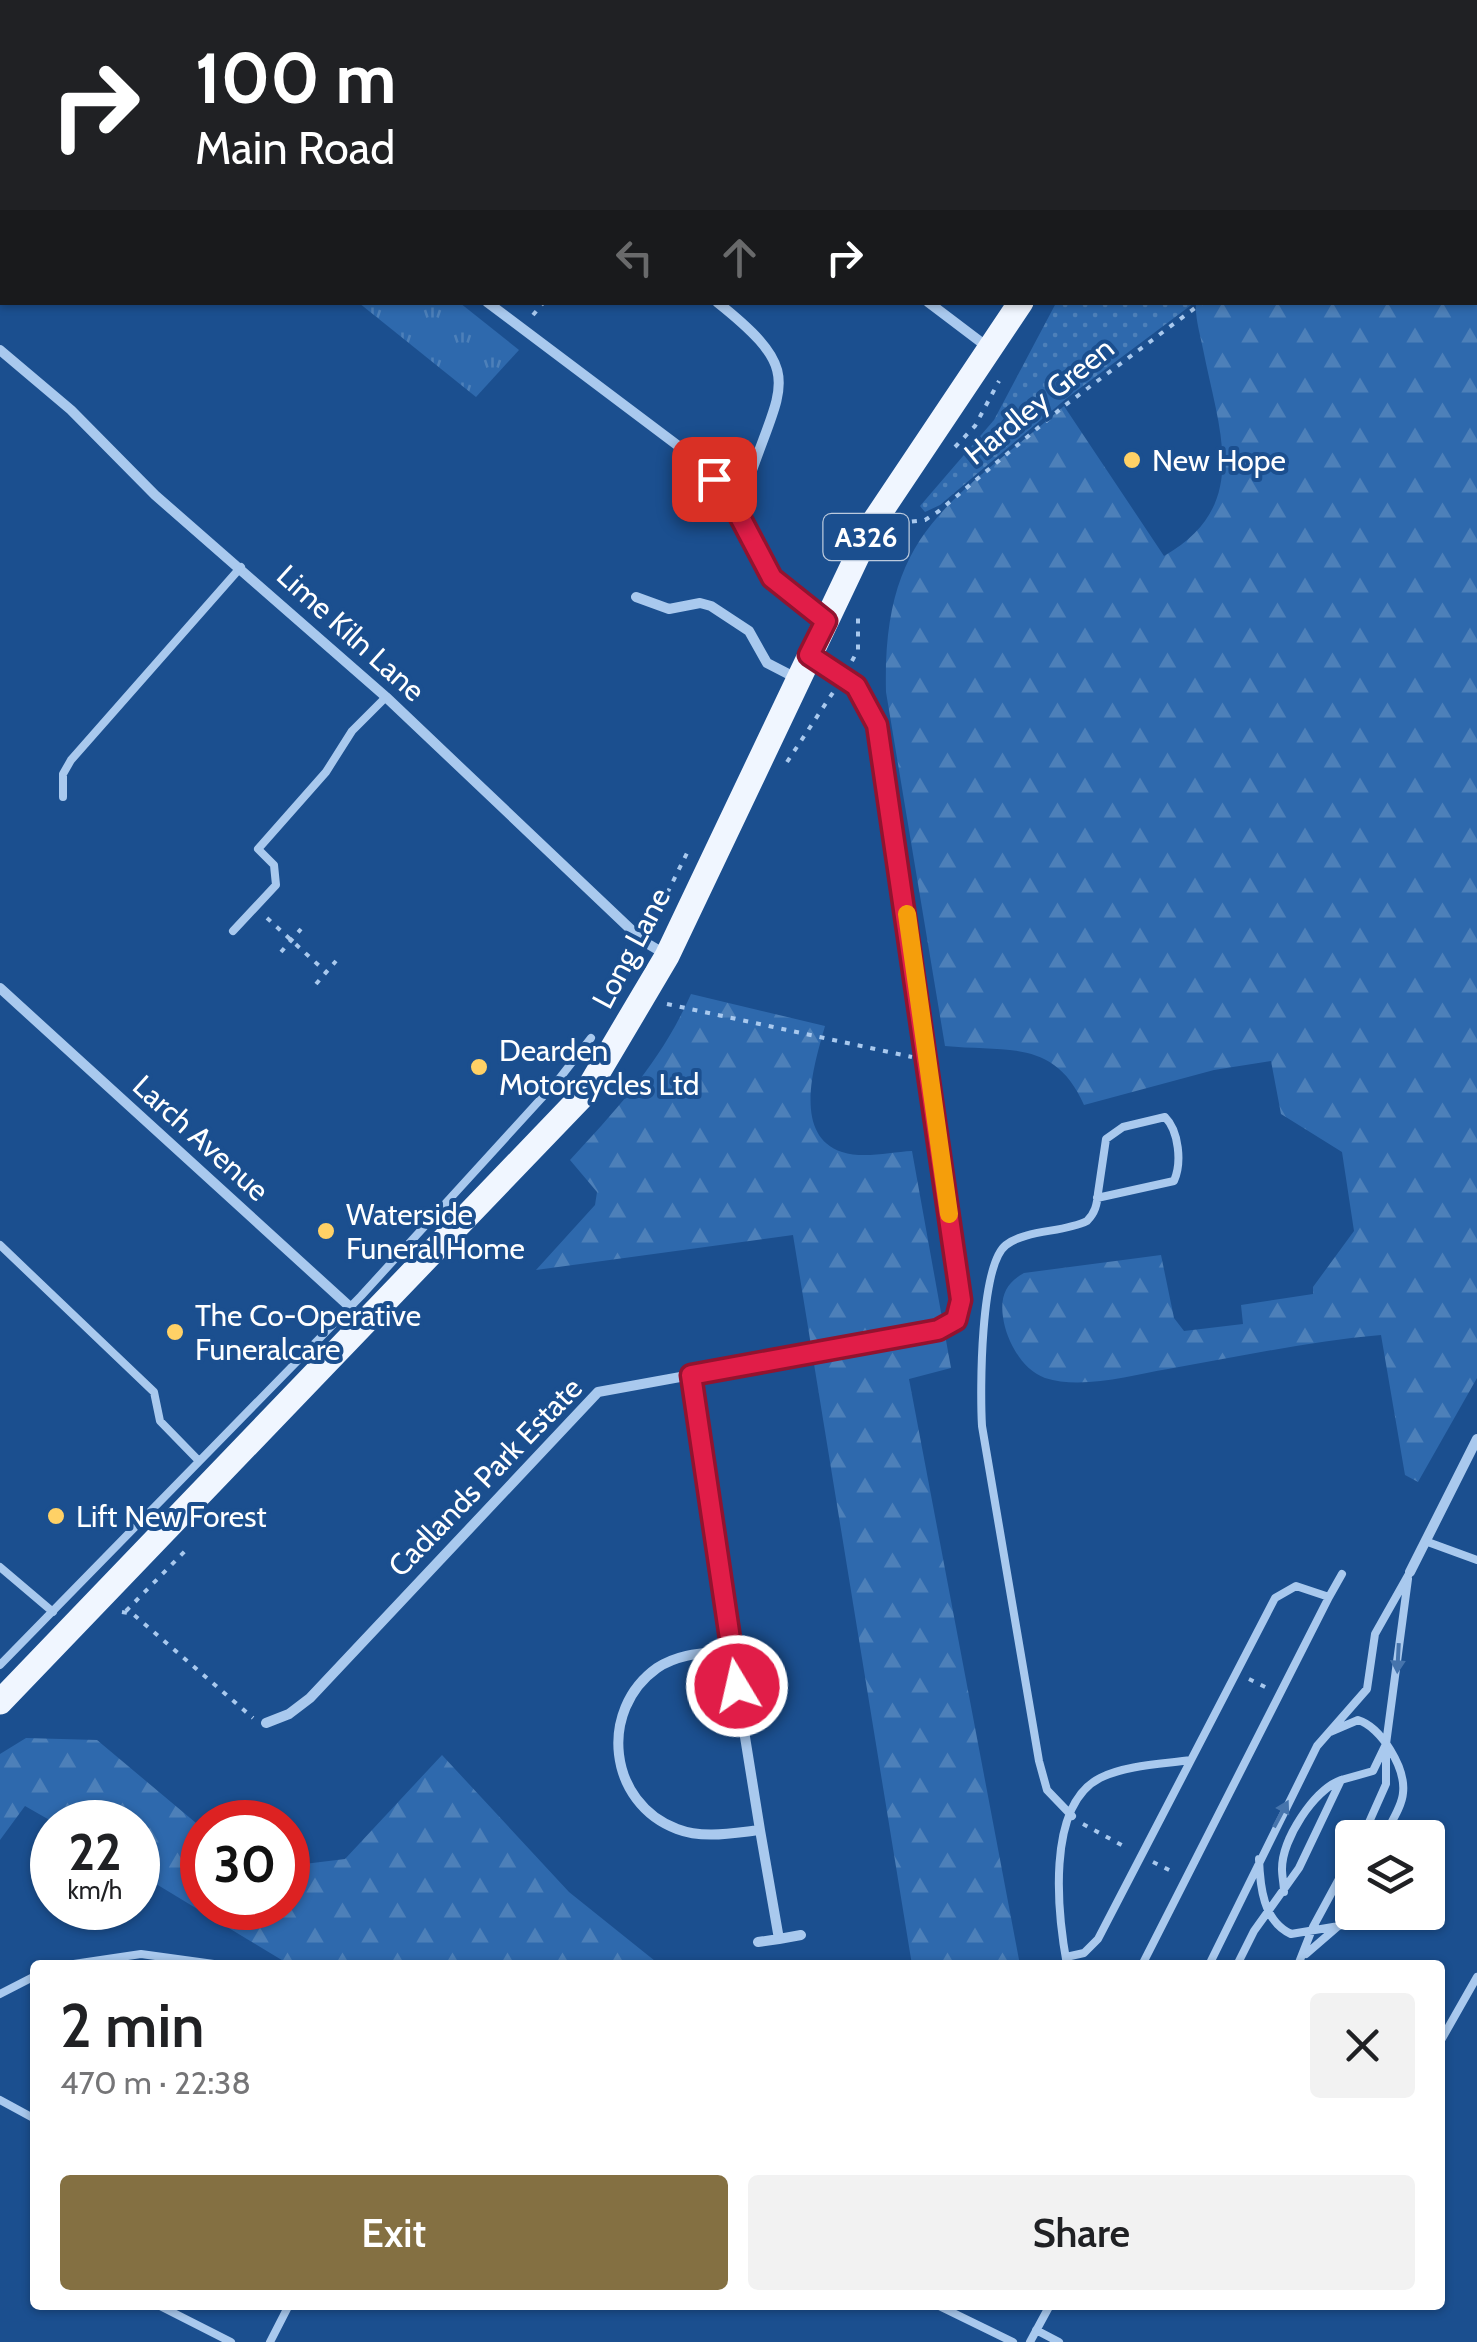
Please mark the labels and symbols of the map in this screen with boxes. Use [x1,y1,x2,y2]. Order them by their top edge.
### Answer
street label: Hardley Green [957,329,1121,473]
pin [672,437,757,522]
place label: New Hope [1152,442,1286,479]
marker: New Hope [1121,449,1143,471]
road number: A326 [824,514,908,560]
street label: Lime Kiln Lane [269,557,433,709]
street label: Long Lane [584,881,678,1015]
place label: Dearden Motorcycles Ltd [499,1032,699,1103]
marker: Dearden Motorcycles Ltd [468,1056,490,1078]
street label: Larch Avenue [125,1067,277,1209]
place label: Waterside Funeral Home [346,1196,525,1267]
marker: Waterside Funeral Home [315,1220,337,1242]
place label: The Co-Operative Funeralcare [195,1297,421,1368]
marker: The Co-Operative Funeralcare [164,1321,186,1343]
street label: Cadlands Park Estate [380,1370,590,1584]
place label: Lift New Forest [76,1498,267,1535]
marker: Lift New Forest [45,1505,67,1527]
position arrow [685,1634,789,1738]
one-way arrow [1390,1643,1406,1675]
one-way arrow [1272,1799,1289,1828]
speed limit sign: 30 [180,1800,310,1930]

